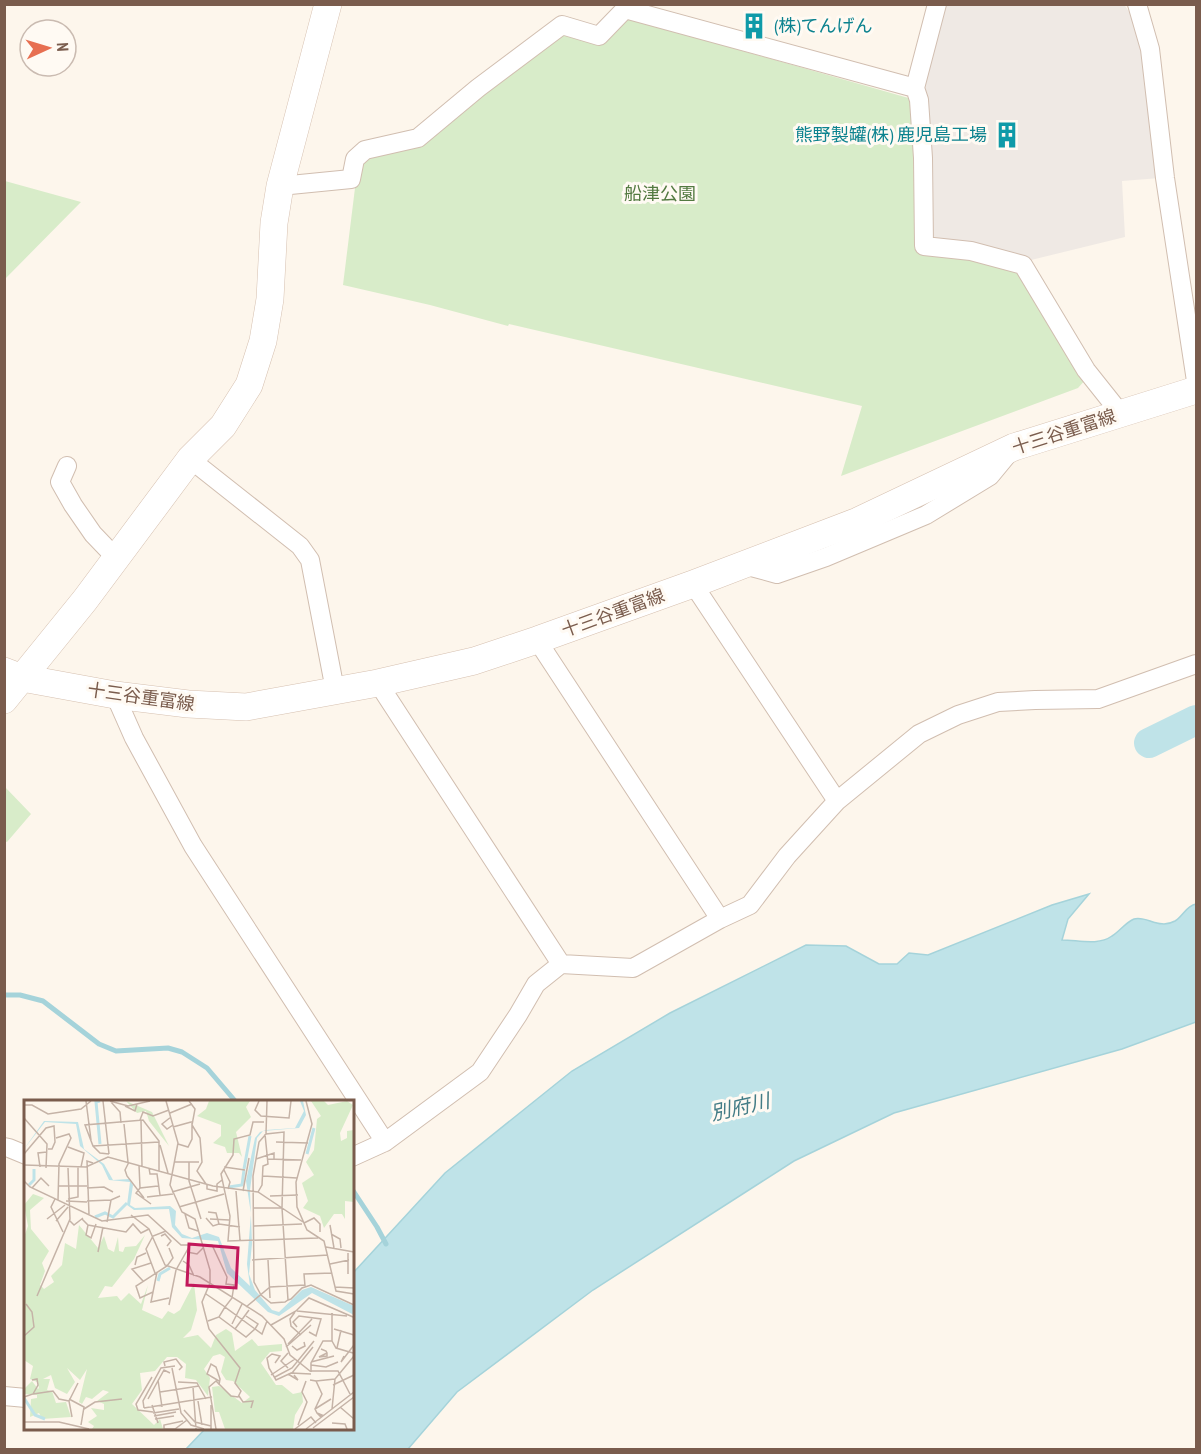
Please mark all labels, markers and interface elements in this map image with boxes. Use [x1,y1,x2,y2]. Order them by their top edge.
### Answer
building icon: (株)てんげん [739,11,769,41]
place label: (株)てんげん [774,14,872,37]
north arrow [18,18,78,78]
text: N [53,42,73,52]
building icon: 熊野製罐(株) 鹿児島工場 [992,120,1022,150]
place label: 熊野製罐(株) 鹿児島工場 [795,123,987,146]
park label: 船津公園 [624,182,696,205]
street label: 十三谷重富線 [1009,404,1119,459]
street label: 十三谷重富線 [558,583,668,642]
street label: 十三谷重富線 [86,678,196,715]
water label: 別府川 [708,1087,774,1126]
inset map [24,1100,354,1430]

